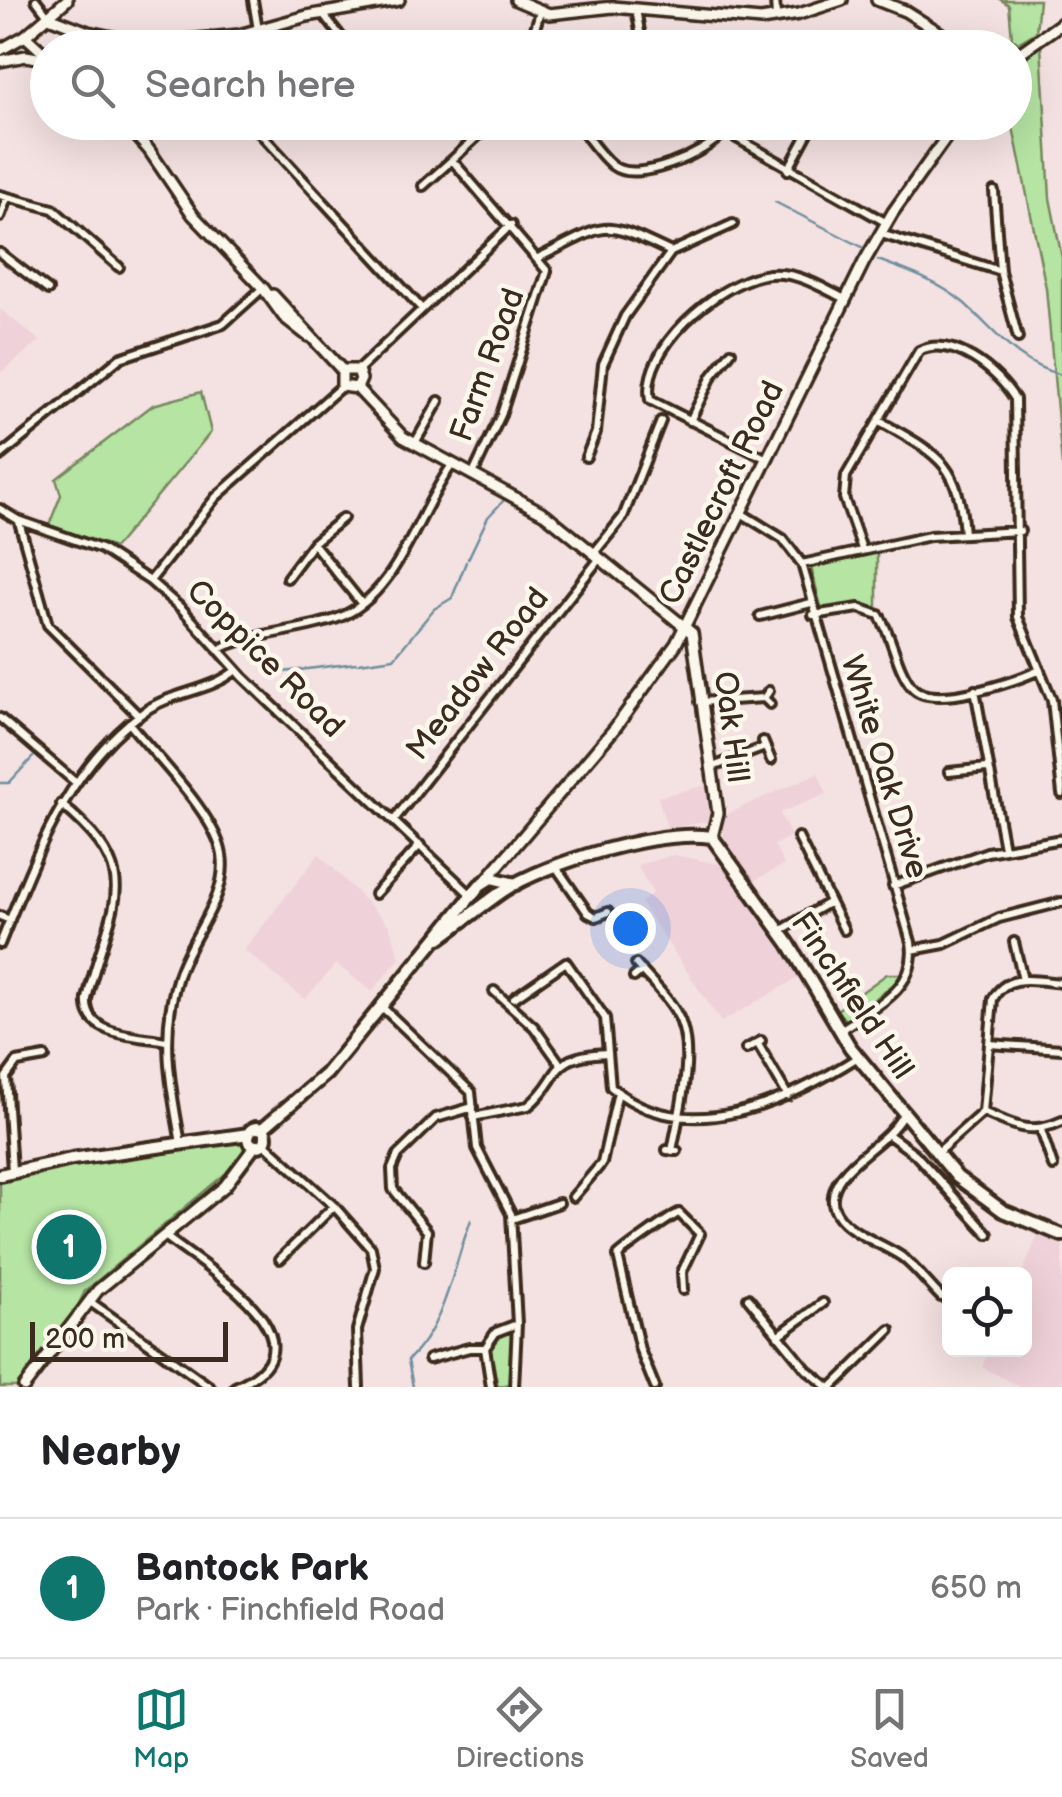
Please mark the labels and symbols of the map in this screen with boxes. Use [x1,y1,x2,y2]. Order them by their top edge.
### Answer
street label: Farm Road [442,283,534,447]
street label: Castlecroft Road [651,375,793,611]
street label: Coppice Road [178,572,352,746]
street label: Meadow Road [398,580,558,768]
street label: White Oak Drive [832,651,936,883]
street label: Oak Hill [705,669,757,785]
your location [605,903,656,954]
street label: Finchfield Hill [782,905,922,1087]
pin: 1 [36,1210,102,1284]
scale bar [30,1317,228,1362]

